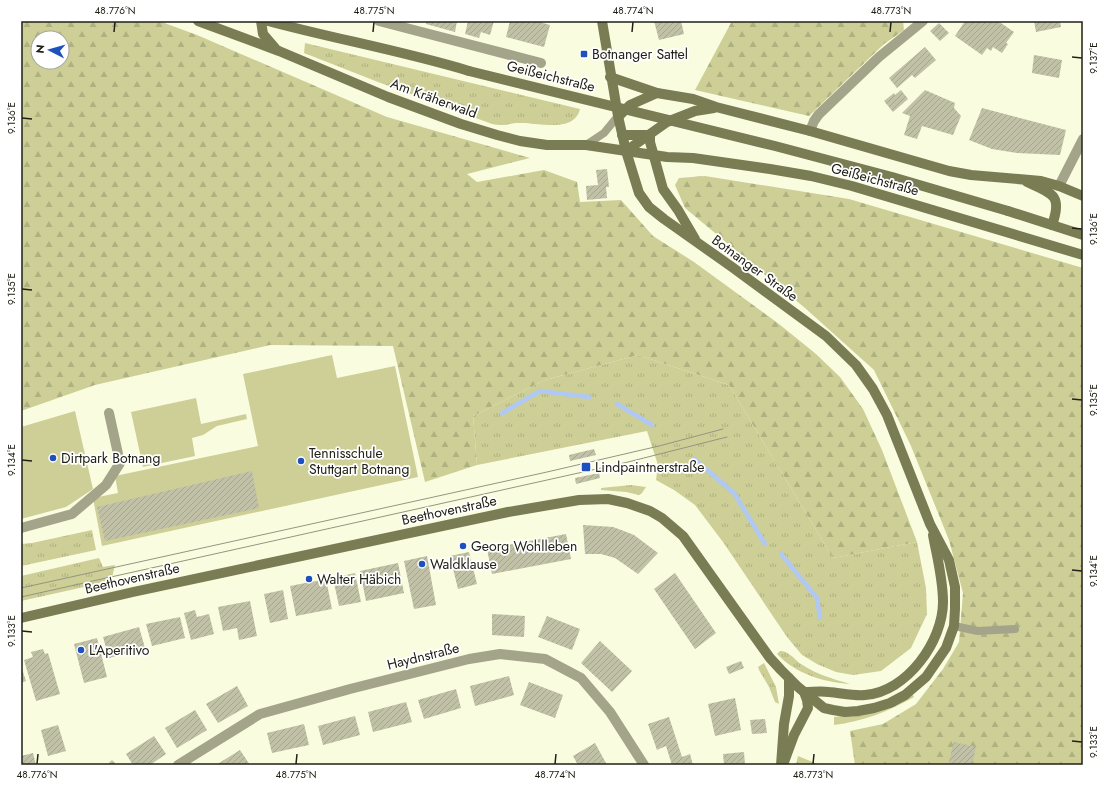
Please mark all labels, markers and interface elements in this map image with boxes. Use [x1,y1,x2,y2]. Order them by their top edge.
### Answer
text: 48.776°N [95,3,135,18]
text: 48.775°N [354,3,394,18]
text: 48.774°N [613,3,654,18]
text: 48.773°N [871,3,911,18]
north arrow [30,30,70,70]
text: 9.137°E [1086,42,1101,74]
text: N [32,44,48,54]
place label: Botnanger Sattel [592,44,688,64]
marker: Botnanger Sattel [579,49,589,59]
street label: Geißeichstraße [505,55,597,97]
street label: Am Kräherwald [388,73,480,123]
text: 9.136°E [4,102,19,134]
street label: Geißeichstraße [829,158,921,200]
text: 9.136°E [1086,213,1101,245]
street label: Botnanger Straße [708,230,802,306]
text: 9.135°E [4,273,19,305]
text: 9.135°E [1086,384,1101,416]
place label: Tennisschule Stuttgart Botnang [309,443,409,479]
text: 9.134°E [4,444,19,476]
place label: Dirtpark Botnang [61,448,160,468]
marker: Dirtpark Botnang [48,453,58,463]
marker: Tennisschule Stuttgart Botnang [296,456,306,466]
place label: Lindpaintnerstraße [595,457,704,477]
marker: Lindpaintnerstraße [580,461,592,473]
street label: Beethovenstraße [400,490,498,530]
place label: Georg Wohlleben [471,536,577,556]
marker: Georg Wohlleben [458,541,468,551]
place label: Waldklause [430,554,497,574]
text: 9.134°E [1086,555,1101,587]
street label: Beethovenstraße [83,557,181,599]
marker: Waldklause [417,559,427,569]
place label: Walter Häbich [317,569,401,589]
marker: Walter Häbich [304,574,314,584]
text: 9.133°E [4,615,19,647]
street label: Haydnstraße [385,637,461,675]
place label: L'Aperitivo [89,640,150,660]
marker: L'Aperitivo [76,645,86,655]
text: 9.133°E [1086,726,1101,758]
text: 48.776°N [17,767,57,782]
text: 48.775°N [276,767,316,782]
text: 48.774°N [535,767,576,782]
text: 48.773°N [793,767,833,782]

